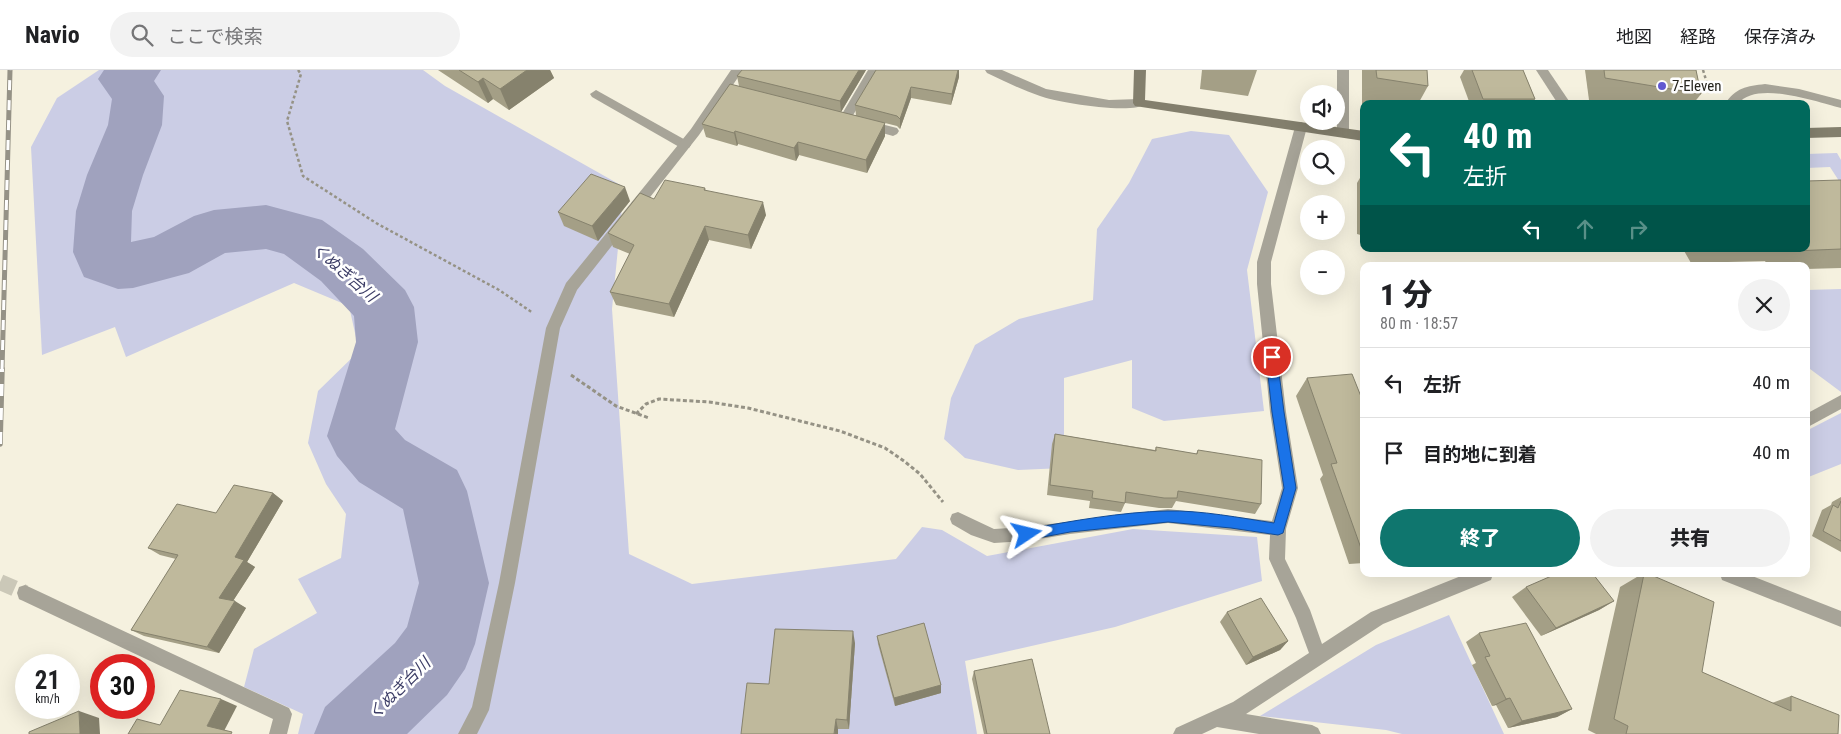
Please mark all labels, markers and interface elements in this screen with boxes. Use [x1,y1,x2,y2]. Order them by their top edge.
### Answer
search box [110,12,460,57]
text: Navio [25,21,80,49]
icon: search [128,21,156,49]
text: ここで検索 [168,25,263,48]
text: 地図 [1616,26,1652,47]
text: 経路 [1680,26,1716,47]
text: 保存済み [1744,26,1816,47]
place label: 7-Eleven [1672,77,1722,95]
marker: 7-Eleven [1656,80,1668,92]
map controls [1300,85,1345,295]
button: sound [1300,85,1345,130]
text: 40 m [1463,116,1532,157]
icon: left [1380,120,1445,185]
button: search [1300,140,1345,185]
text: 左折 [1463,164,1507,189]
button: + [1300,195,1345,240]
icon: left [1518,215,1546,243]
icon: ahead [1571,215,1599,243]
icon: right [1624,215,1652,243]
water label: くぬぎ台川 [308,239,382,307]
button: − [1300,250,1345,295]
text: 1 分 [1380,277,1432,312]
button: close [1738,279,1790,331]
text: 80 m · 18:57 [1380,314,1458,333]
pin [1251,336,1293,378]
icon: arrive [1258,343,1286,371]
icon: left [1380,369,1408,397]
text: 40 m [1753,371,1790,394]
text: 左折 [1423,373,1461,396]
icon: arrive [1380,439,1408,467]
text: 40 m [1753,441,1790,464]
text: 目的地に到着 [1423,443,1537,466]
position arrow [1000,507,1052,559]
button: 終了 [1380,509,1580,567]
button: 共有 [1590,509,1790,567]
water label: くぬぎ台川 [364,652,436,723]
speed limit sign: 30 [90,654,155,719]
text: 21 [35,666,60,695]
text: km/h [35,692,60,706]

